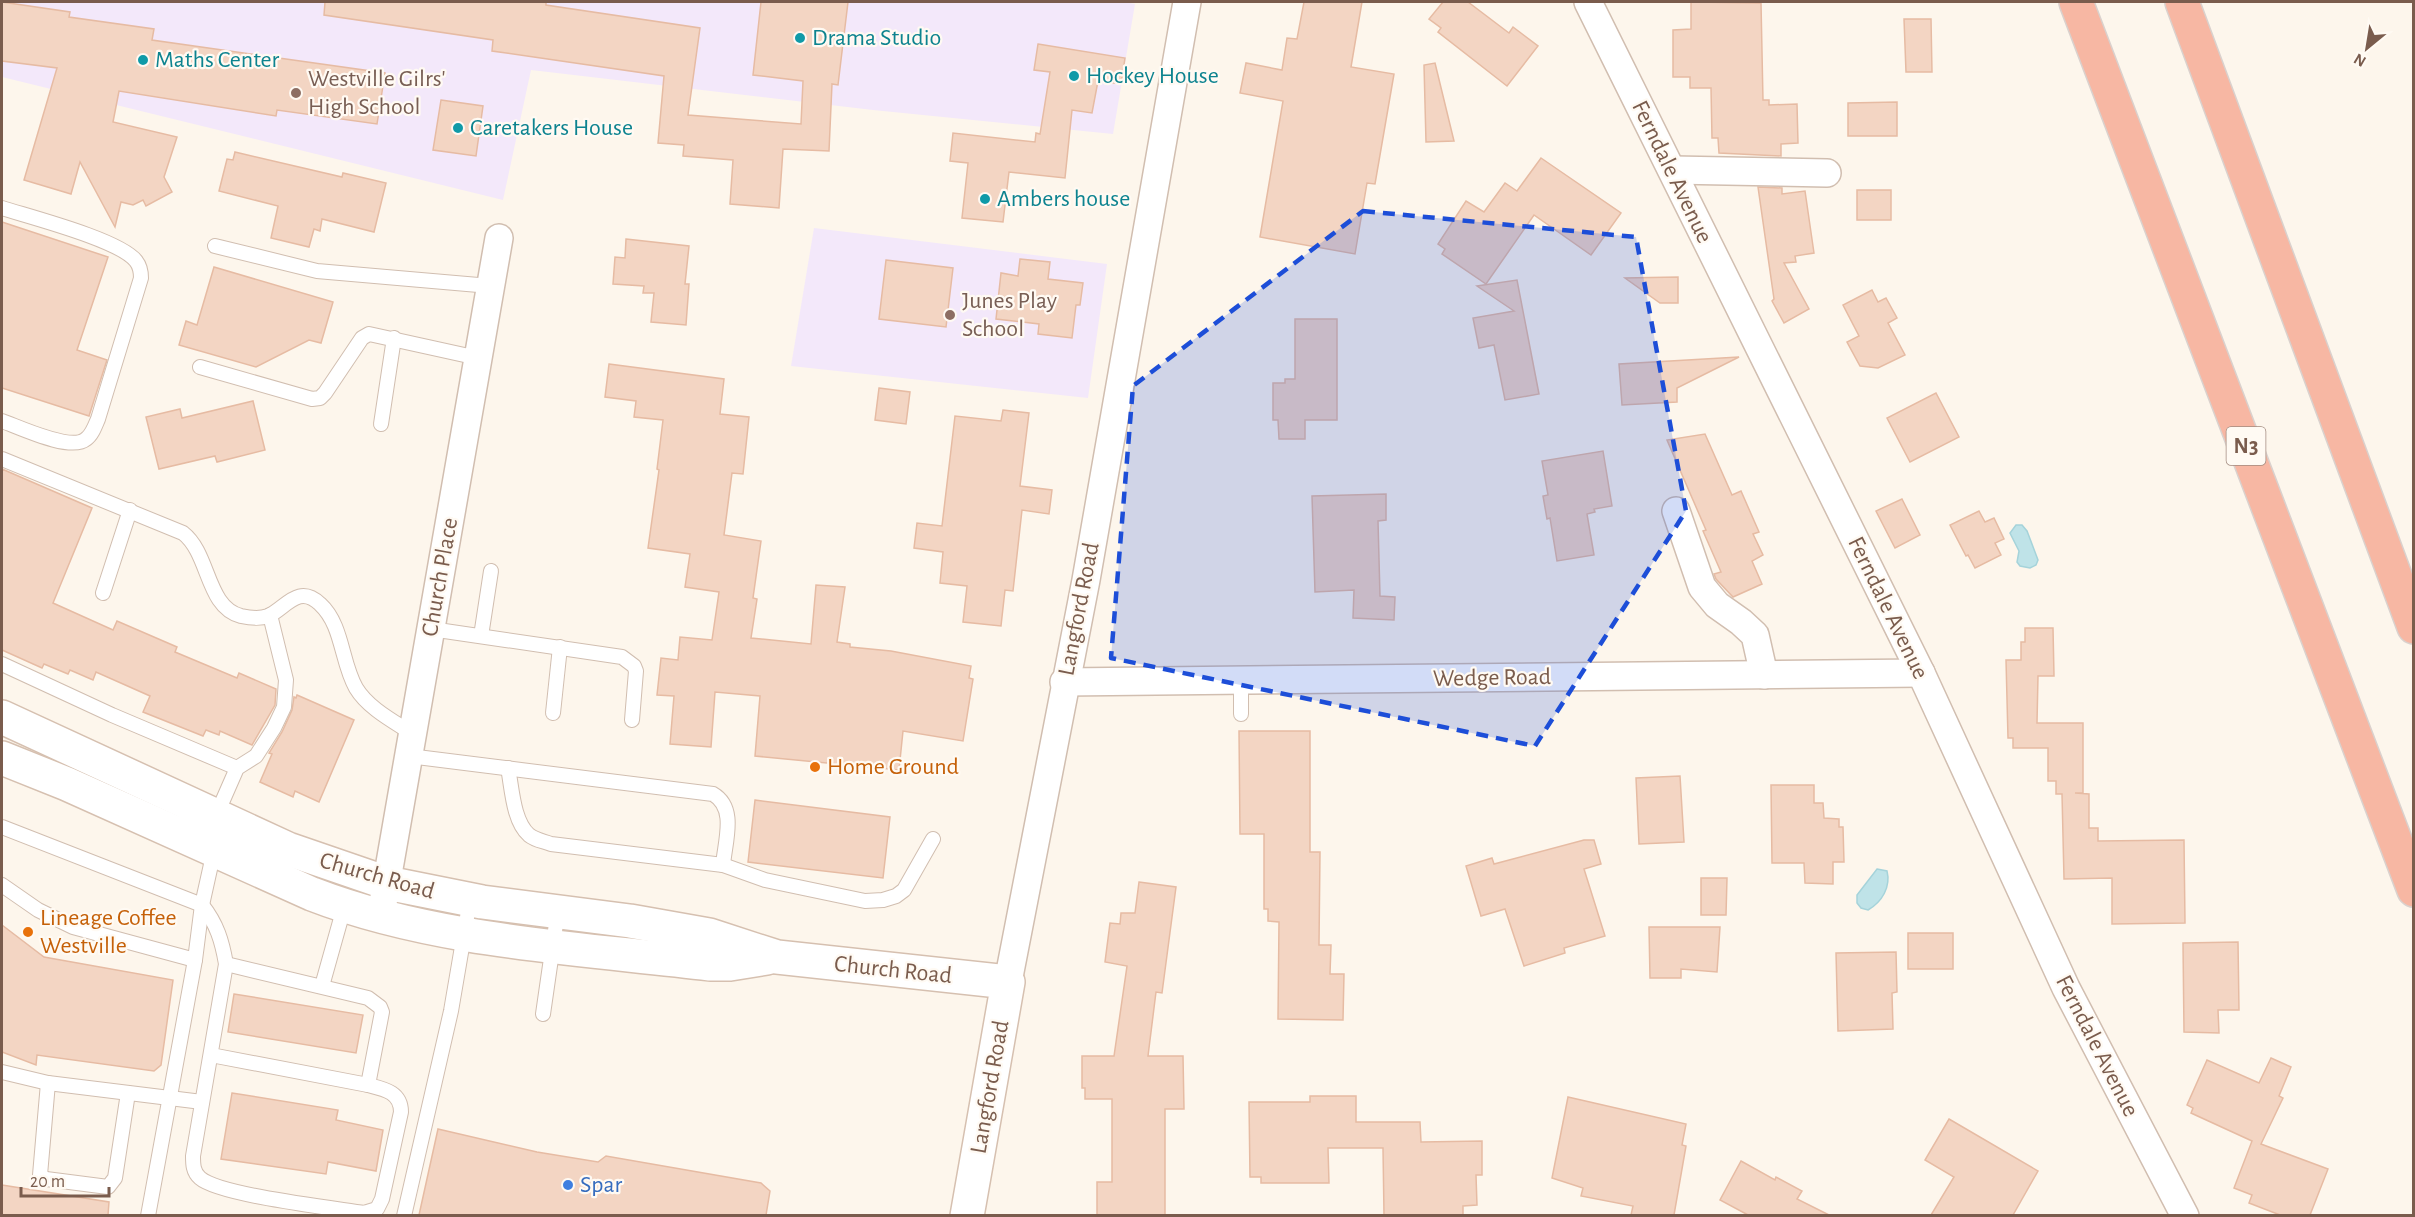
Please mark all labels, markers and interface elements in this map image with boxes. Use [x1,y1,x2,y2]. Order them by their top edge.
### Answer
north arrow [2337,18,2397,78]
place label: Drama Studio [812,26,941,50]
marker: Drama Studio [793,31,807,45]
place label: Maths Center [155,48,280,72]
text: N [2351,50,2369,70]
marker: Maths Center [136,53,150,67]
place label: Hockey House [1086,64,1219,88]
place label: Westville Gilrs' High School [308,67,446,119]
marker: Hockey House [1067,69,1081,83]
marker: Westville Gilrs' High School [289,86,303,100]
street label: Ferndale Avenue [1627,97,1717,247]
place label: Caretakers House [470,116,633,140]
marker: Caretakers House [451,121,465,135]
place label: Ambers house [997,187,1130,211]
marker: Ambers house [978,192,992,206]
place label: Junes Play School [962,289,1057,341]
marker: Junes Play School [943,308,957,322]
road number: N3 [2226,427,2266,465]
street label: Church Place [418,516,462,638]
street label: Ferndale Avenue [1843,533,1933,683]
street label: Langford Road [1054,540,1104,678]
street label: Wedge Road [1433,665,1551,691]
place label: Home Ground [827,755,959,779]
marker: Home Ground [808,760,822,774]
street label: Church Road [317,848,437,904]
place label: Lineage Coffee Westville [40,906,177,958]
marker: Lineage Coffee Westville [21,925,35,939]
street label: Church Road [833,952,953,988]
street label: Ferndale Avenue [2051,971,2143,1121]
street label: Langford Road [966,1018,1014,1156]
scale bar [21,1160,110,1198]
text: 20 m [30,1173,65,1191]
place label: Spar [580,1173,622,1197]
marker: Spar [561,1178,575,1192]

